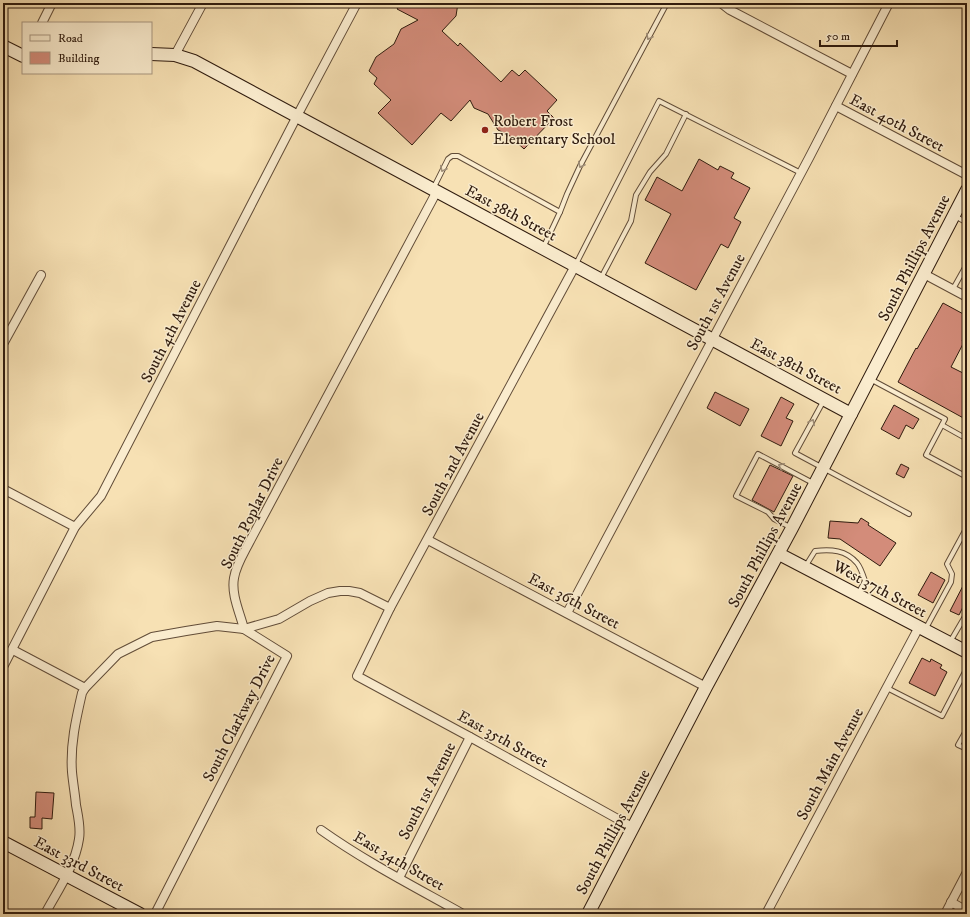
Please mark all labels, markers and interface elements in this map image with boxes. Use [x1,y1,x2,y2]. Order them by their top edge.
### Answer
legend [22,22,152,74]
scale bar [820,22,897,48]
text: 50 m [826,29,850,44]
text: Road [58,31,83,46]
one-way arrow [646,33,653,41]
text: Building [58,51,99,66]
street label: East 40th Street [846,90,948,156]
place label: Robert Frost Elementary School [493,111,616,149]
marker: Robert Frost Elementary School [480,125,490,135]
one-way arrow [578,160,586,168]
one-way arrow [440,165,447,172]
street label: East 38th Street [462,181,560,245]
street label: South Phillips Avenue [873,191,955,325]
street label: South 1st Avenue [682,250,750,354]
street label: South 4th Avenue [136,276,206,386]
street label: East 38th Street [747,334,845,398]
street label: South 2nd Avenue [417,408,489,519]
one-way arrow [807,419,815,426]
street label: South Poplar Drive [216,453,288,572]
one-way arrow [777,463,785,471]
street label: South Phillips Avenue [723,478,807,611]
street label: West 37th Street [829,555,930,622]
street label: East 36th Street [525,568,623,634]
street label: South Clarkway Drive [198,651,280,785]
street label: South Main Avenue [792,704,868,824]
street label: East 35th Street [454,706,552,772]
street label: South 1st Avenue [394,739,460,843]
street label: South Phillips Avenue [571,765,655,898]
street label: East 34th Street [350,827,448,895]
street label: East 33rd Street [31,832,127,896]

